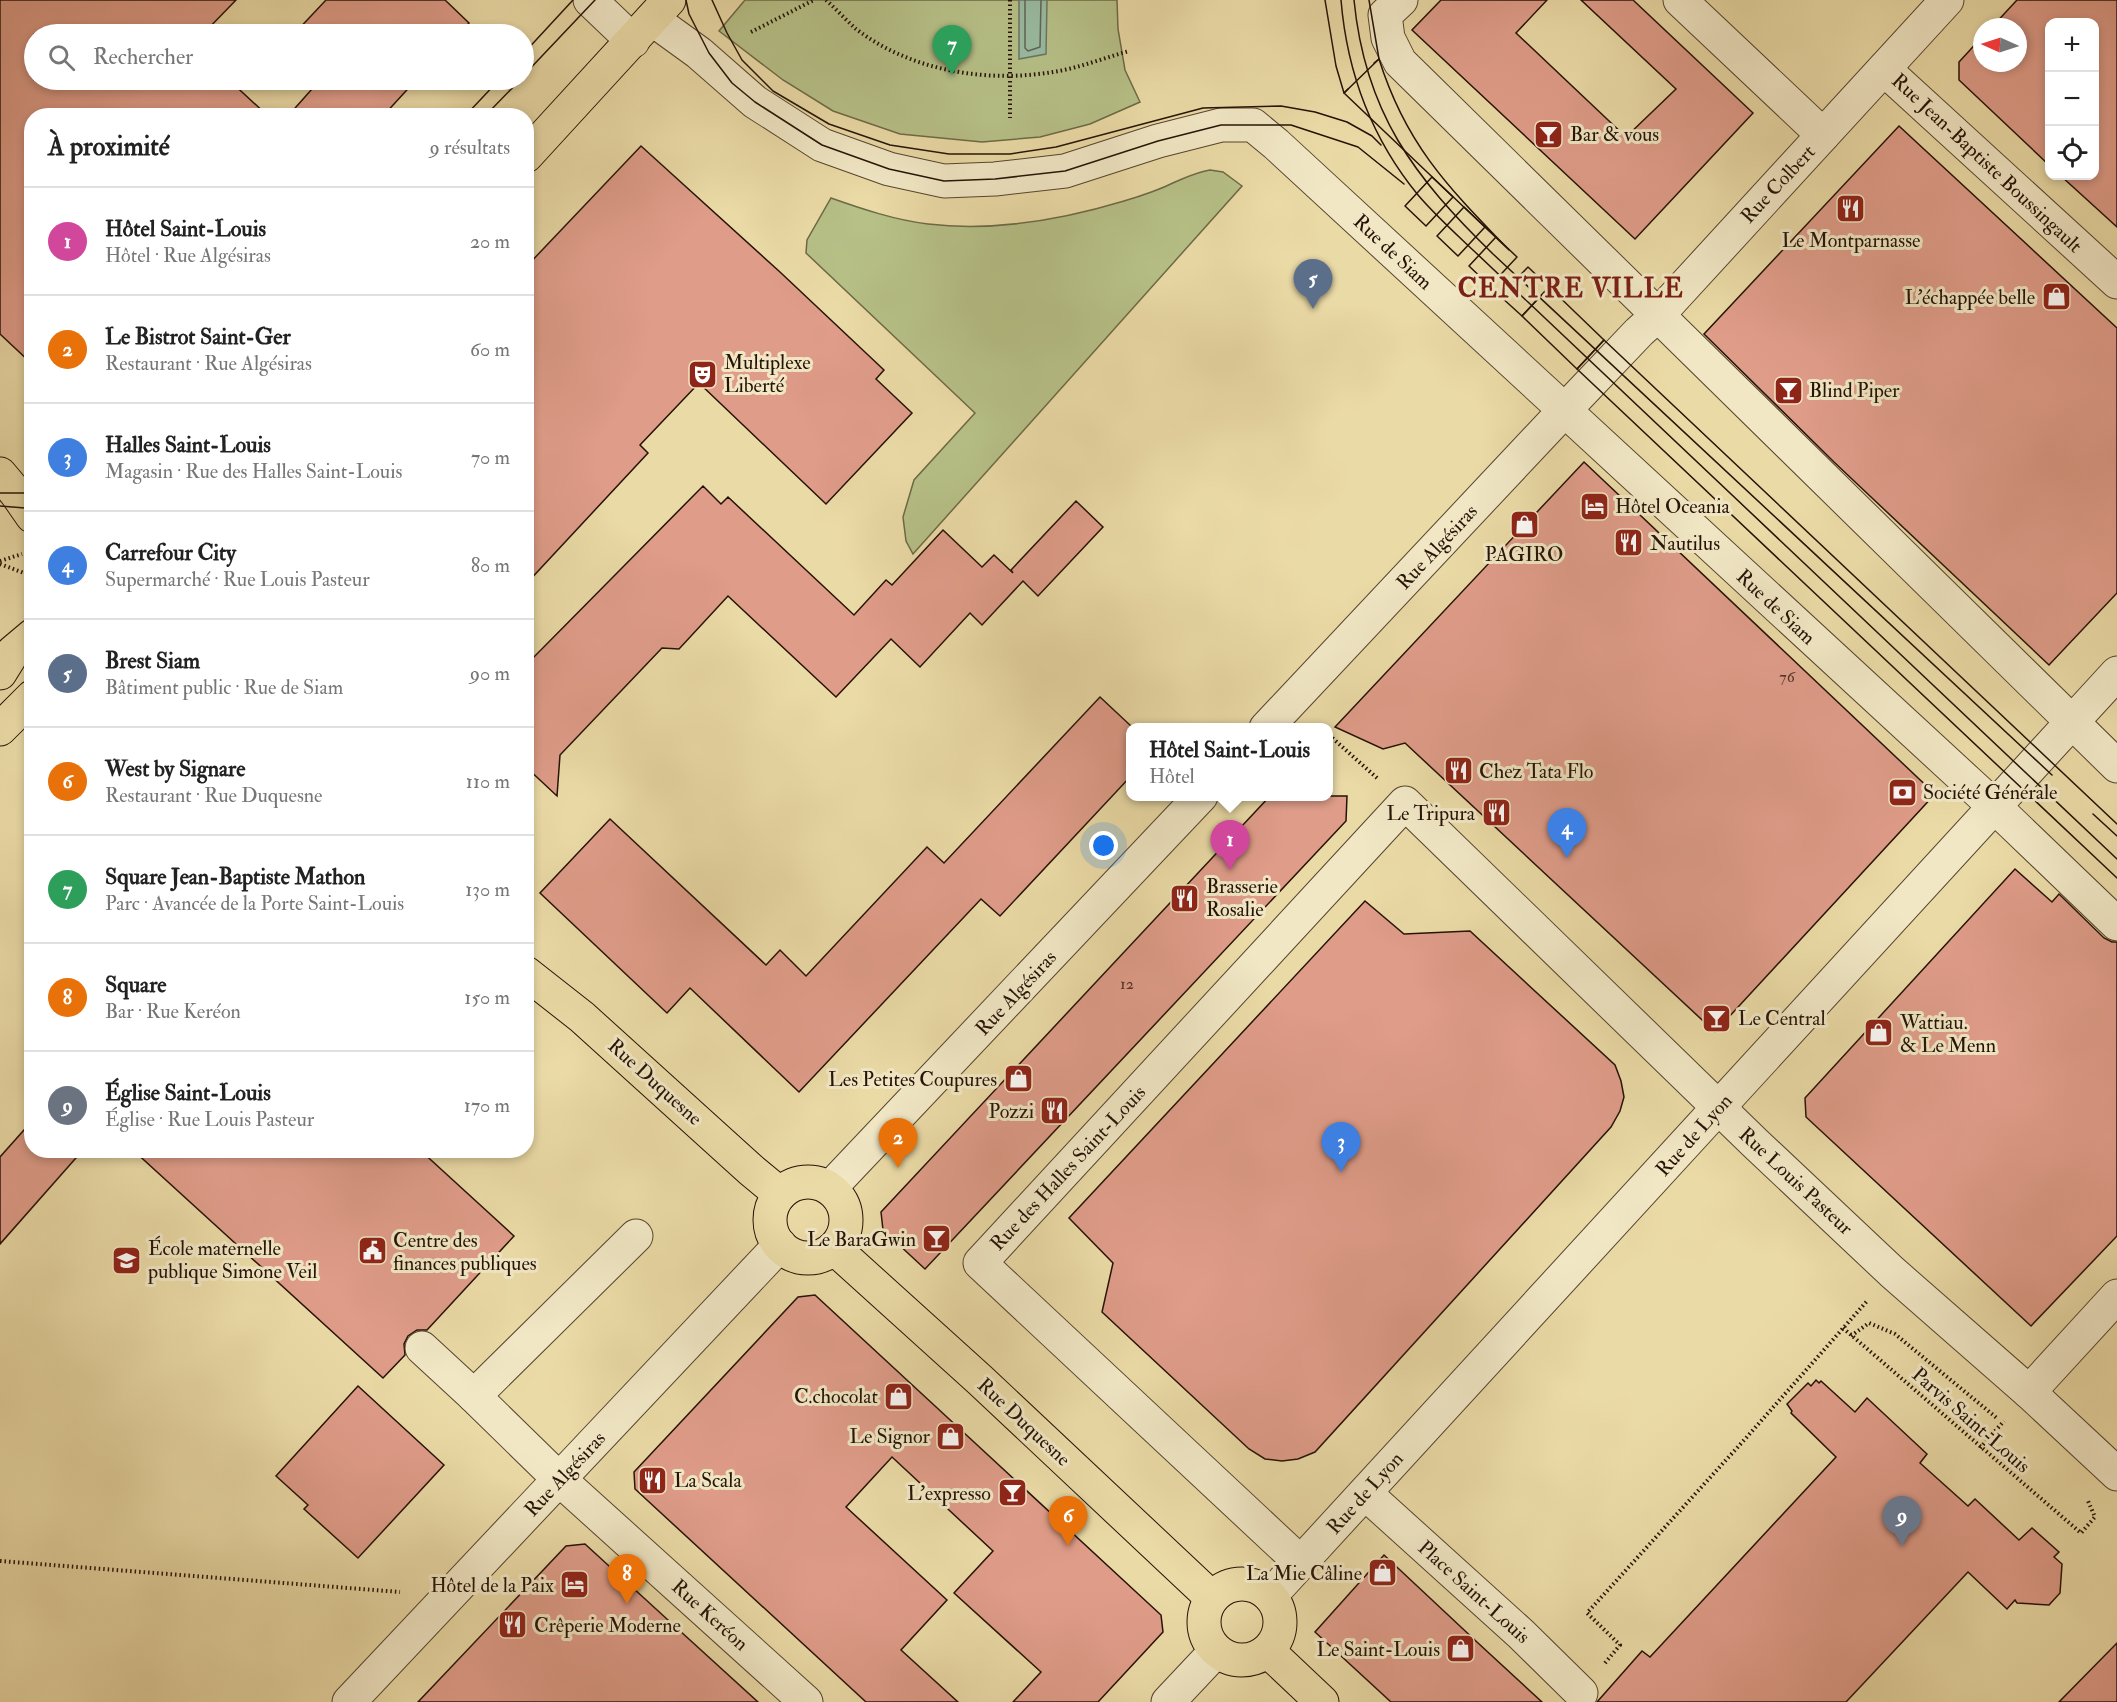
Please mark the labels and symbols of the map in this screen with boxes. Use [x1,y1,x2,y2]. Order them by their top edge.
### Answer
north arrow [1973,18,2027,72]
pin: 7 [932,26,972,75]
street label: Rue Jean-Baptiste Boussingault [1886,68,2088,259]
bar icon: Bar & vous [1533,118,1565,150]
place label: Bar & vous [1570,122,1659,147]
street label: Rue Colbert [1735,139,1821,228]
restaurant icon: Le Montparnasse [1835,193,1867,225]
street label: Rue de Siam [1348,209,1438,295]
place label: Le Montparnasse [1782,228,1920,254]
pin: 5 [1294,260,1332,309]
district label: CENTRE VILLE [1458,273,1684,305]
shop icon: L’échappée belle [2040,281,2072,313]
place label: L’échappée belle [1905,285,2035,311]
place label: Multiplexe Liberté [724,350,811,398]
theatre icon: Multiplexe Liberté [687,358,719,390]
bar icon: Blind Piper [1772,374,1804,406]
place label: Blind Piper [1809,378,1900,404]
hotel icon: Hôtel Oceania [1578,490,1610,522]
place label: Hôtel Oceania [1615,494,1730,519]
street label: Rue Algésiras [1391,499,1483,595]
shop icon: PAGIRO [1508,508,1540,540]
restaurant icon: Nautilus [1613,527,1645,559]
place label: Nautilus [1650,531,1720,556]
place label: PAGIRO [1485,542,1563,567]
street label: Rue de Siam [1731,564,1821,650]
house number: 76 [1779,667,1796,687]
restaurant icon: Chez Tata Flo [1442,755,1474,787]
place label: Chez Tata Flo [1479,759,1593,784]
bank icon: Société Générale [1886,776,1918,808]
place label: Société Générale [1923,780,2057,805]
restaurant icon: Le Tripura [1480,797,1512,829]
place label: Le Tripura [1386,801,1476,827]
pin: 4 [1548,808,1586,858]
pin: 1 [1210,820,1250,870]
your location [1089,831,1118,860]
place label: Brasserie Rosalie [1206,874,1278,922]
restaurant icon: Brasserie Rosalie [1169,882,1201,914]
street label: Rue Algésiras [970,945,1062,1041]
house number: 12 [1120,974,1134,994]
bar icon: Le Central [1701,1002,1733,1034]
place label: Le Central [1738,1006,1826,1031]
place label: Wattiau. & Le Menn [1899,1010,1996,1058]
shop icon: Wattiau. & Le Menn [1863,1017,1895,1049]
street label: Rue Duquesne [603,1033,707,1131]
shop icon: Les Petites Coupures [1002,1063,1034,1095]
place label: Les Petites Coupures [828,1067,997,1093]
street label: Rue des Halles Saint-Louis [985,1080,1151,1256]
street label: Rue de Lyon [1650,1089,1738,1181]
restaurant icon: Pozzi [1039,1095,1071,1127]
place label: Pozzi [989,1099,1034,1124]
pin: 2 [878,1118,918,1168]
pin: 3 [1322,1122,1360,1172]
street label: Rue Louis Pasteur [1734,1122,1859,1241]
bar icon: Le BaraGwin [921,1223,953,1255]
place label: Le BaraGwin [807,1227,916,1252]
place label: Centre des finances publiques [393,1228,537,1277]
place label: École maternelle publique Simone Veil [147,1235,317,1285]
public building icon: Centre des finances publiques [356,1235,388,1267]
school or university icon: École maternelle publique Simone Veil [111,1244,143,1276]
street label: Parvis Saint-Louis [1907,1362,2035,1478]
street label: Rue Duquesne [972,1373,1076,1471]
shop icon: C.chocolat [883,1380,915,1412]
place label: C.chocolat [794,1384,879,1409]
shop icon: Le Signor [935,1420,967,1452]
place label: Le Signor [849,1424,931,1449]
street label: Rue Algésiras [519,1426,611,1522]
street label: Rue de Lyon [1321,1447,1409,1539]
restaurant icon: La Scala [637,1464,669,1496]
place label: La Scala [674,1468,742,1493]
bar icon: L'expresso [996,1477,1028,1509]
place label: L'expresso [907,1481,991,1507]
pin: 6 [1048,1496,1088,1546]
pin: 9 [1882,1496,1922,1546]
street label: Place Saint-Louis [1413,1535,1535,1649]
pin: 8 [608,1554,646,1604]
shop icon: La Mie Câline [1367,1557,1399,1589]
place label: La Mie Câline [1246,1561,1362,1586]
hotel icon: Hôtel de la Paix [559,1569,591,1601]
place label: Hôtel de la Paix [430,1573,554,1598]
street label: Rue Keréon [666,1574,754,1656]
restaurant icon: Crêperie Moderne [497,1609,529,1641]
place label: Crêperie Moderne [534,1613,681,1639]
shop icon: Le Saint-Louis [1445,1633,1477,1665]
place label: Le Saint-Louis [1316,1637,1440,1662]

